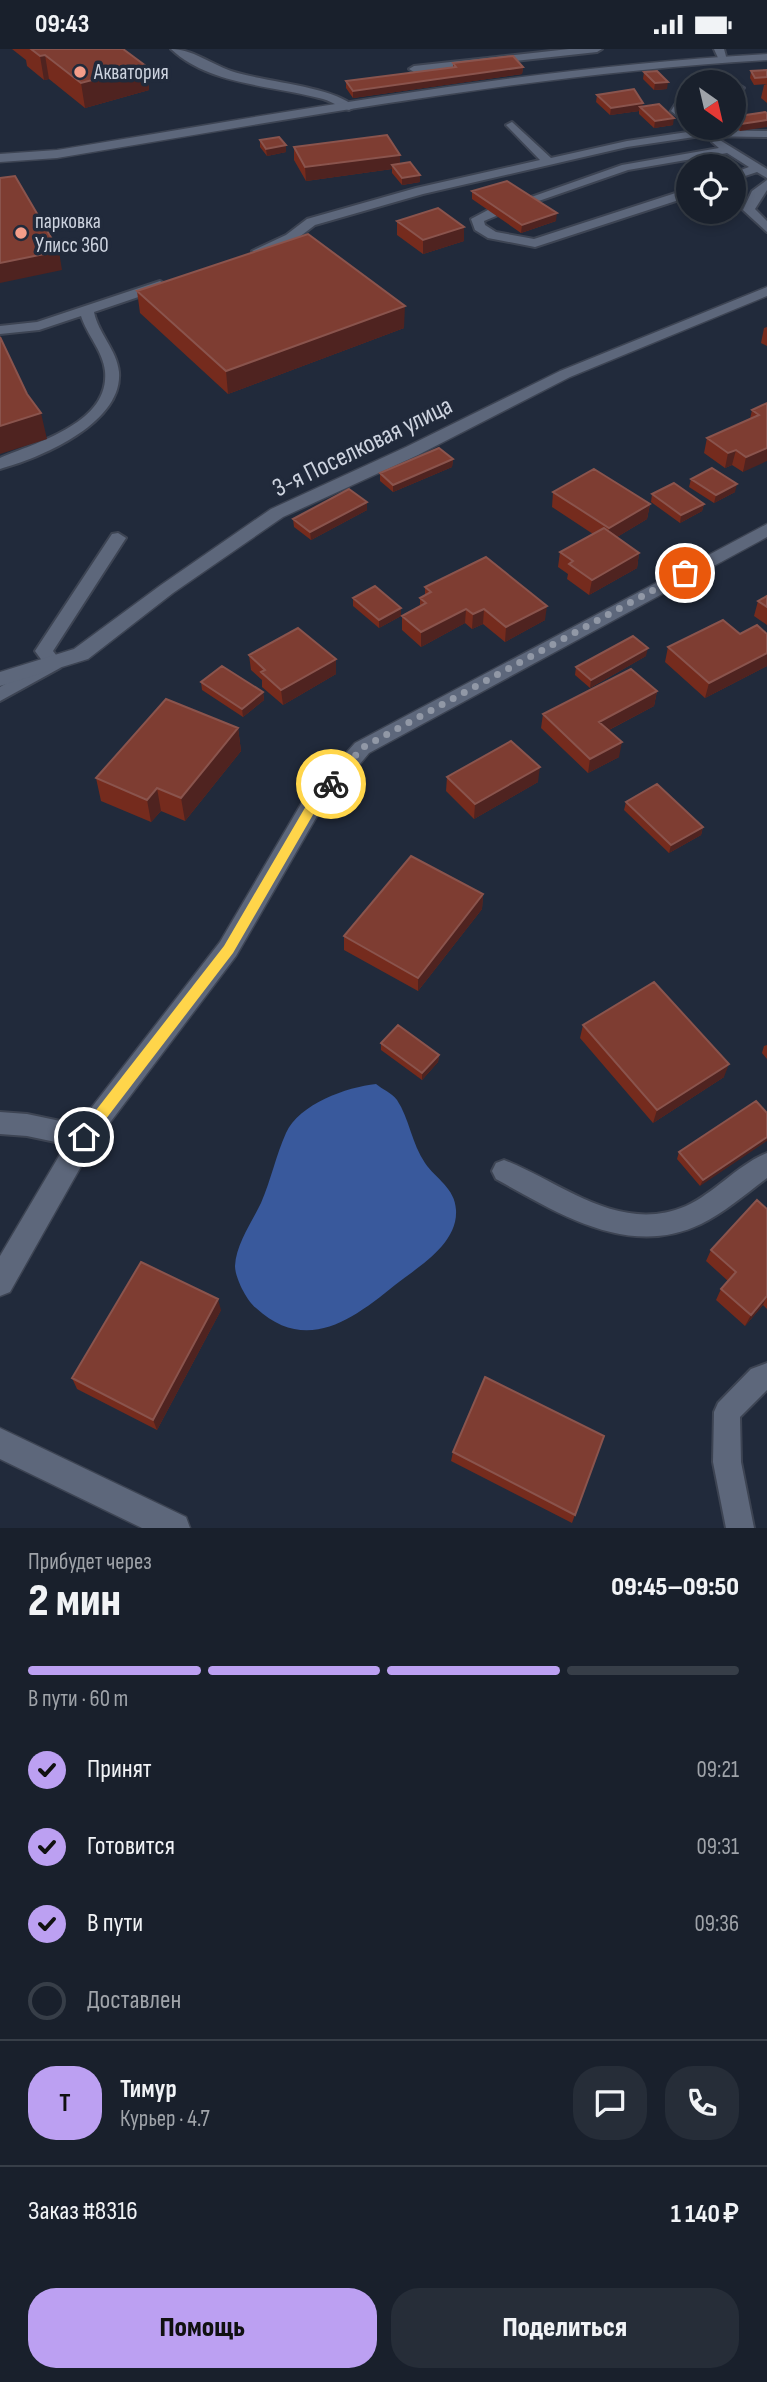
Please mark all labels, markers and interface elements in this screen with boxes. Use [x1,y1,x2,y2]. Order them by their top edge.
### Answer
text: 09:43 [35,9,89,40]
place label: Акватория [93,60,169,85]
marker: Акватория [72,64,88,80]
north arrow [676,70,746,140]
map controls [676,70,746,224]
button: locate [676,154,746,224]
place label: парковка Улисс 360 [35,209,109,258]
marker: парковка Улисс 360 [13,225,29,241]
street label: 3-я Поселковая улица [268,390,458,504]
pin [655,543,715,603]
icon: bag [666,554,704,592]
courier [296,749,366,819]
icon: bike [312,765,350,803]
pin [54,1107,114,1167]
icon: home [65,1118,103,1156]
text: Прибудет через [28,1548,152,1576]
text: 09:45–09:50 [611,1572,739,1603]
text: 2 мин [28,1574,121,1629]
text: В пути · 60 m [28,1685,128,1713]
icon: check [28,1751,66,1789]
text: Принят [87,1754,152,1785]
text: 09:21 [697,1756,739,1784]
icon: check [28,1828,66,1866]
text: Готовится [87,1831,175,1862]
text: 09:31 [697,1833,739,1861]
icon: check [28,1905,66,1943]
text: В пути [87,1908,143,1939]
text: 09:36 [695,1910,739,1938]
text: Доставлен [87,1985,181,2016]
button: chat [573,2066,647,2140]
button: phone [665,2066,739,2140]
text: Тимур [120,2074,177,2105]
text: Т [59,2088,71,2119]
text: Курьер · 4.7 [120,2105,210,2133]
text: Заказ #8316 [28,2196,138,2227]
text: 1 140 ₽ [671,2199,739,2230]
button: Помощь [28,2288,377,2368]
button: Поделиться [391,2288,739,2368]

